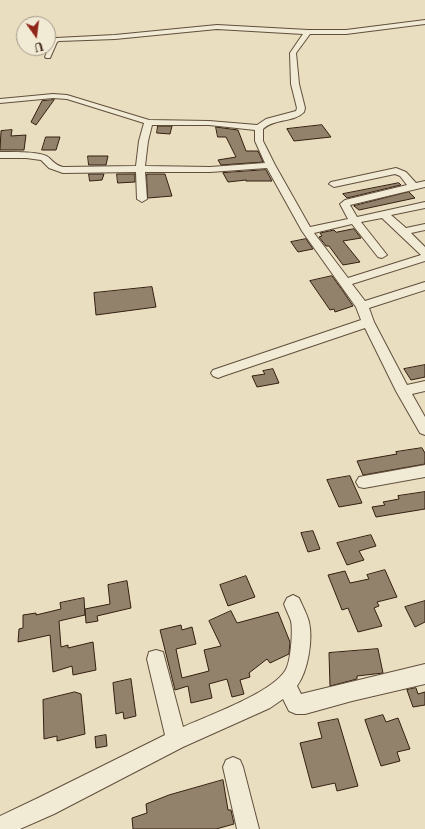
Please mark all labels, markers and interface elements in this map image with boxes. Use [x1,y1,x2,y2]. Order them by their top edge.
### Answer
north arrow [16,16,56,56]
text: U [33,39,45,55]

